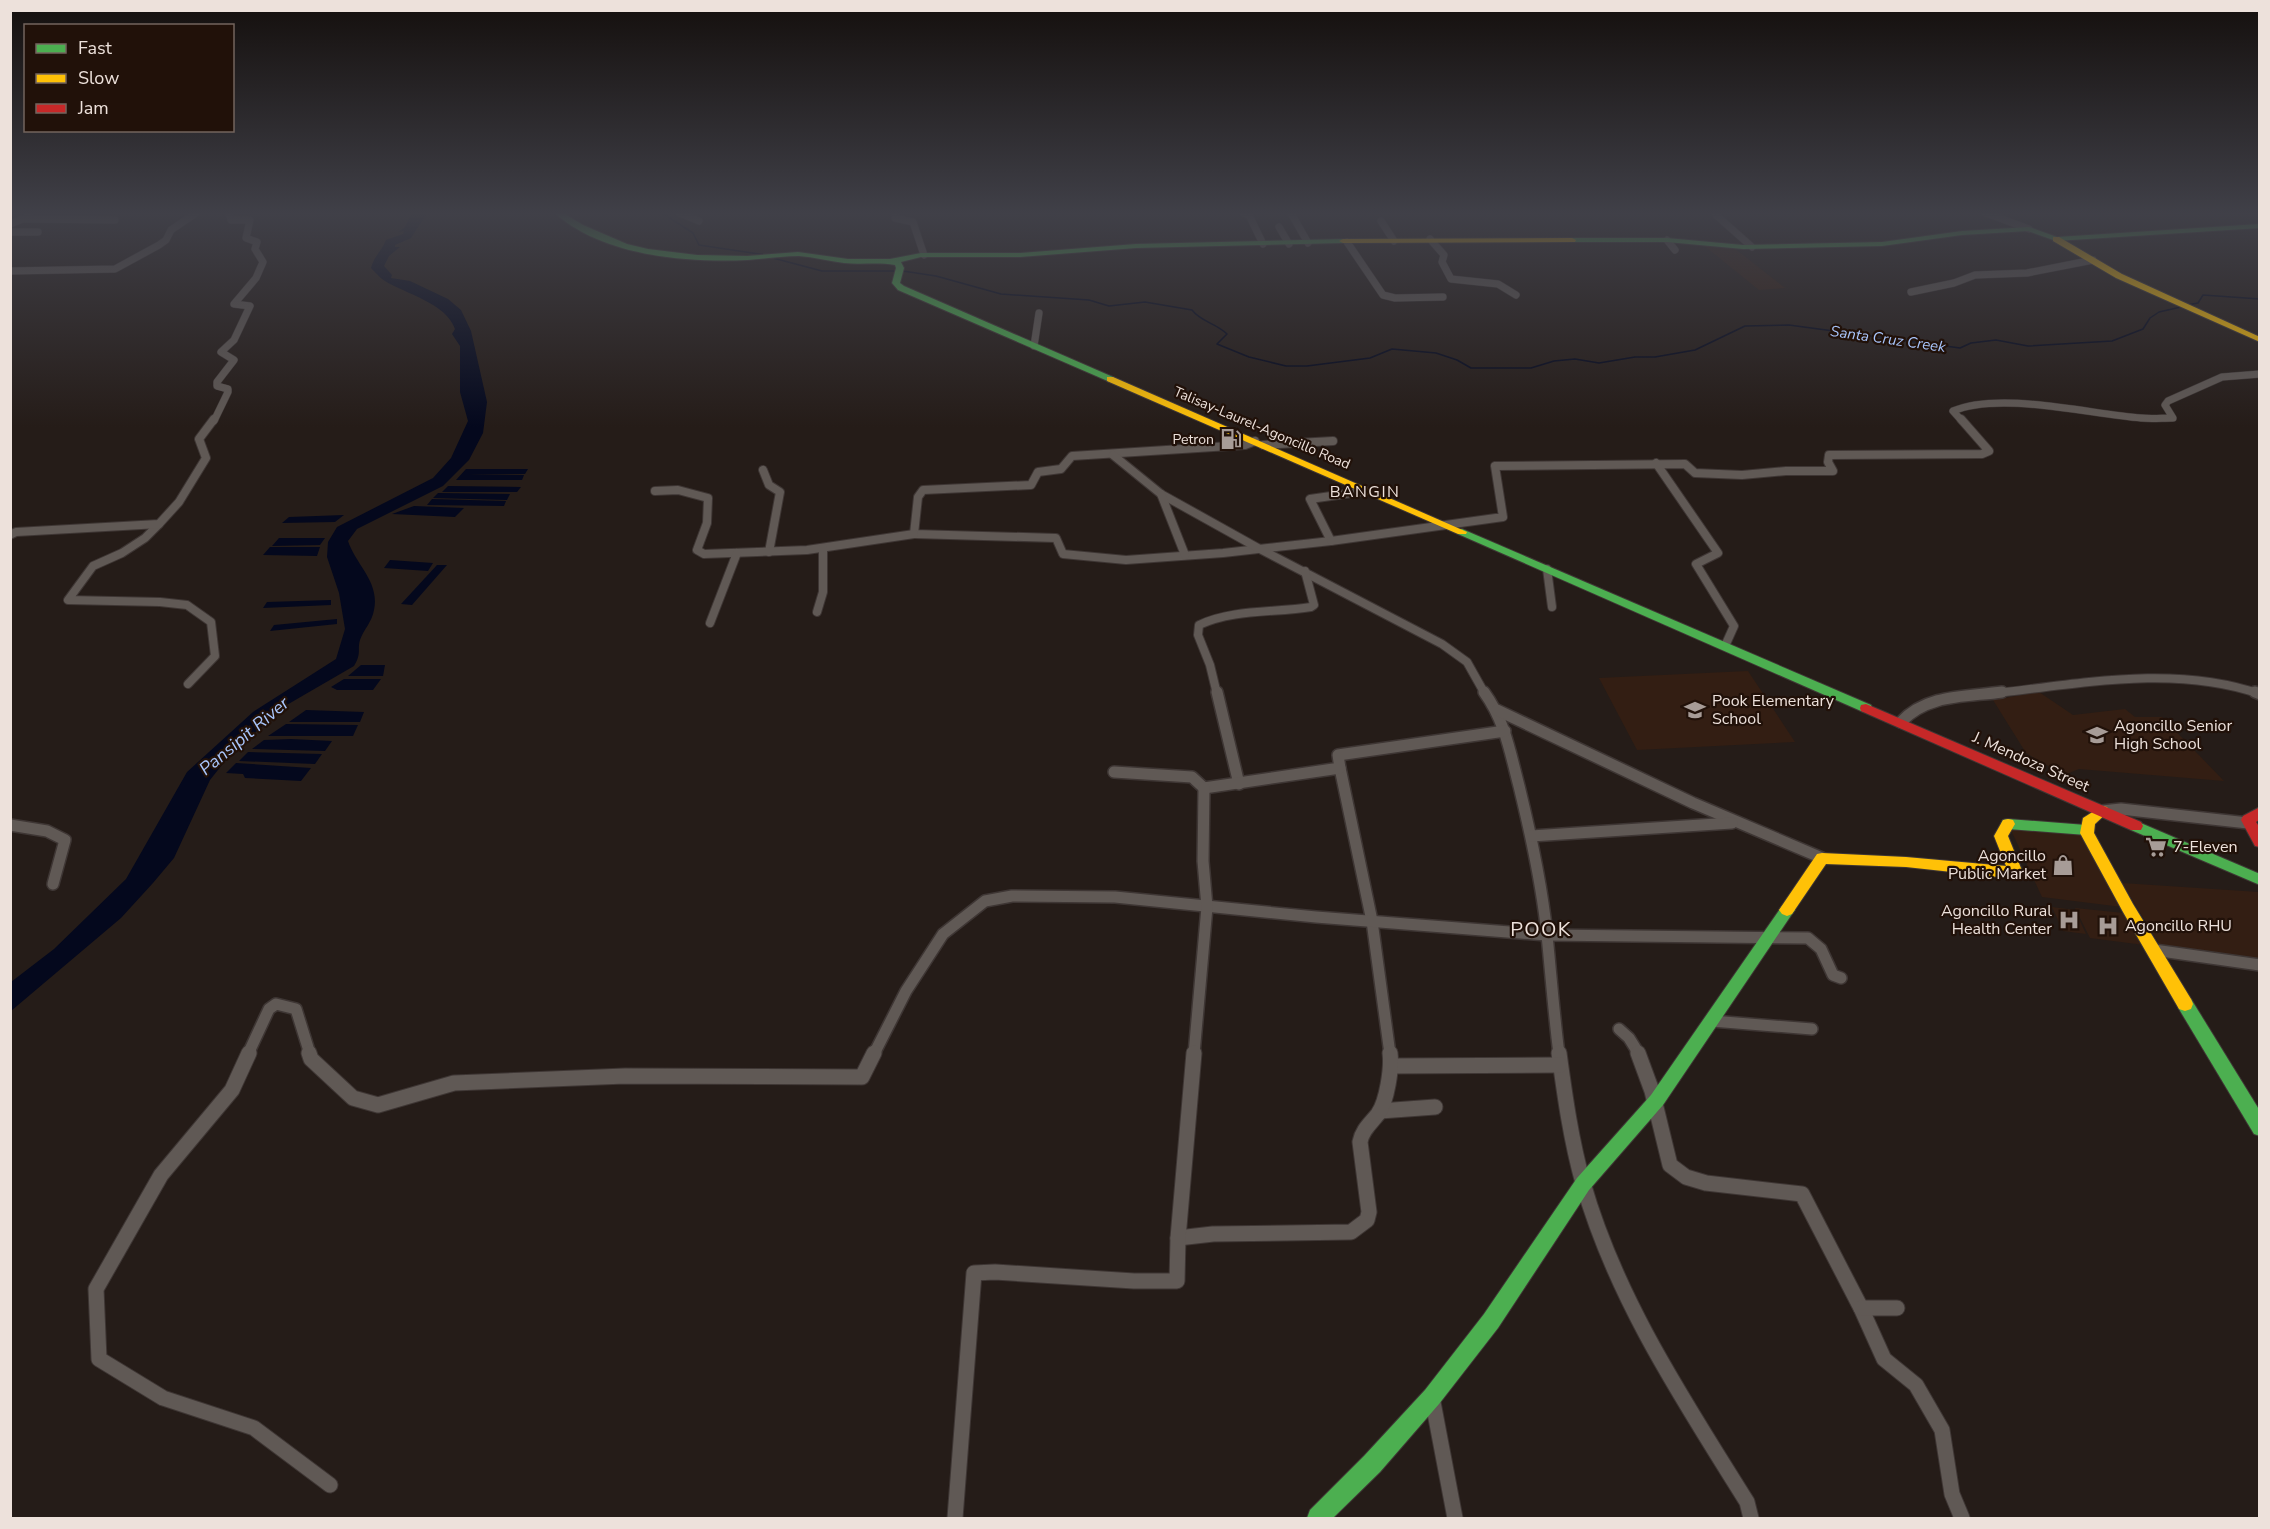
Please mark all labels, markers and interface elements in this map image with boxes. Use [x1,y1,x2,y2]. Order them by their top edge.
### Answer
legend [24,24,234,132]
text: Fast [78,36,113,60]
text: Slow [78,66,119,90]
text: Jam [77,96,109,120]
water label: Santa Cruz Creek [1829,321,1947,357]
street label: Talisay-Laurel-Agoncillo Road [1171,382,1353,474]
fuel station icon: Petron [1219,427,1243,451]
place label: Petron [1172,430,1214,449]
district label: BANGIN [1330,481,1400,503]
place label: Pook Elementary School [1712,690,1835,730]
water label: Pansipit River [194,691,294,781]
school or university icon: Pook Elementary School [1683,698,1707,722]
place label: Agoncillo Senior High School [2114,715,2233,755]
school or university icon: Agoncillo Senior High School [2085,723,2109,747]
street label: J. Mendoza Street [1968,726,2093,798]
supermarket icon: 7-Eleven [2144,835,2168,859]
place label: 7-Eleven [2173,836,2238,858]
place label: Agoncillo Public Market [1948,845,2046,885]
shop icon: Agoncillo Public Market [2051,853,2075,877]
place label: Agoncillo Rural Health Center [1941,900,2052,940]
hospital icon: Agoncillo Rural Health Center [2057,908,2081,932]
hospital icon: Agoncillo RHU [2096,914,2120,938]
place label: Agoncillo RHU [2125,915,2232,937]
district label: POOK [1510,916,1572,943]

